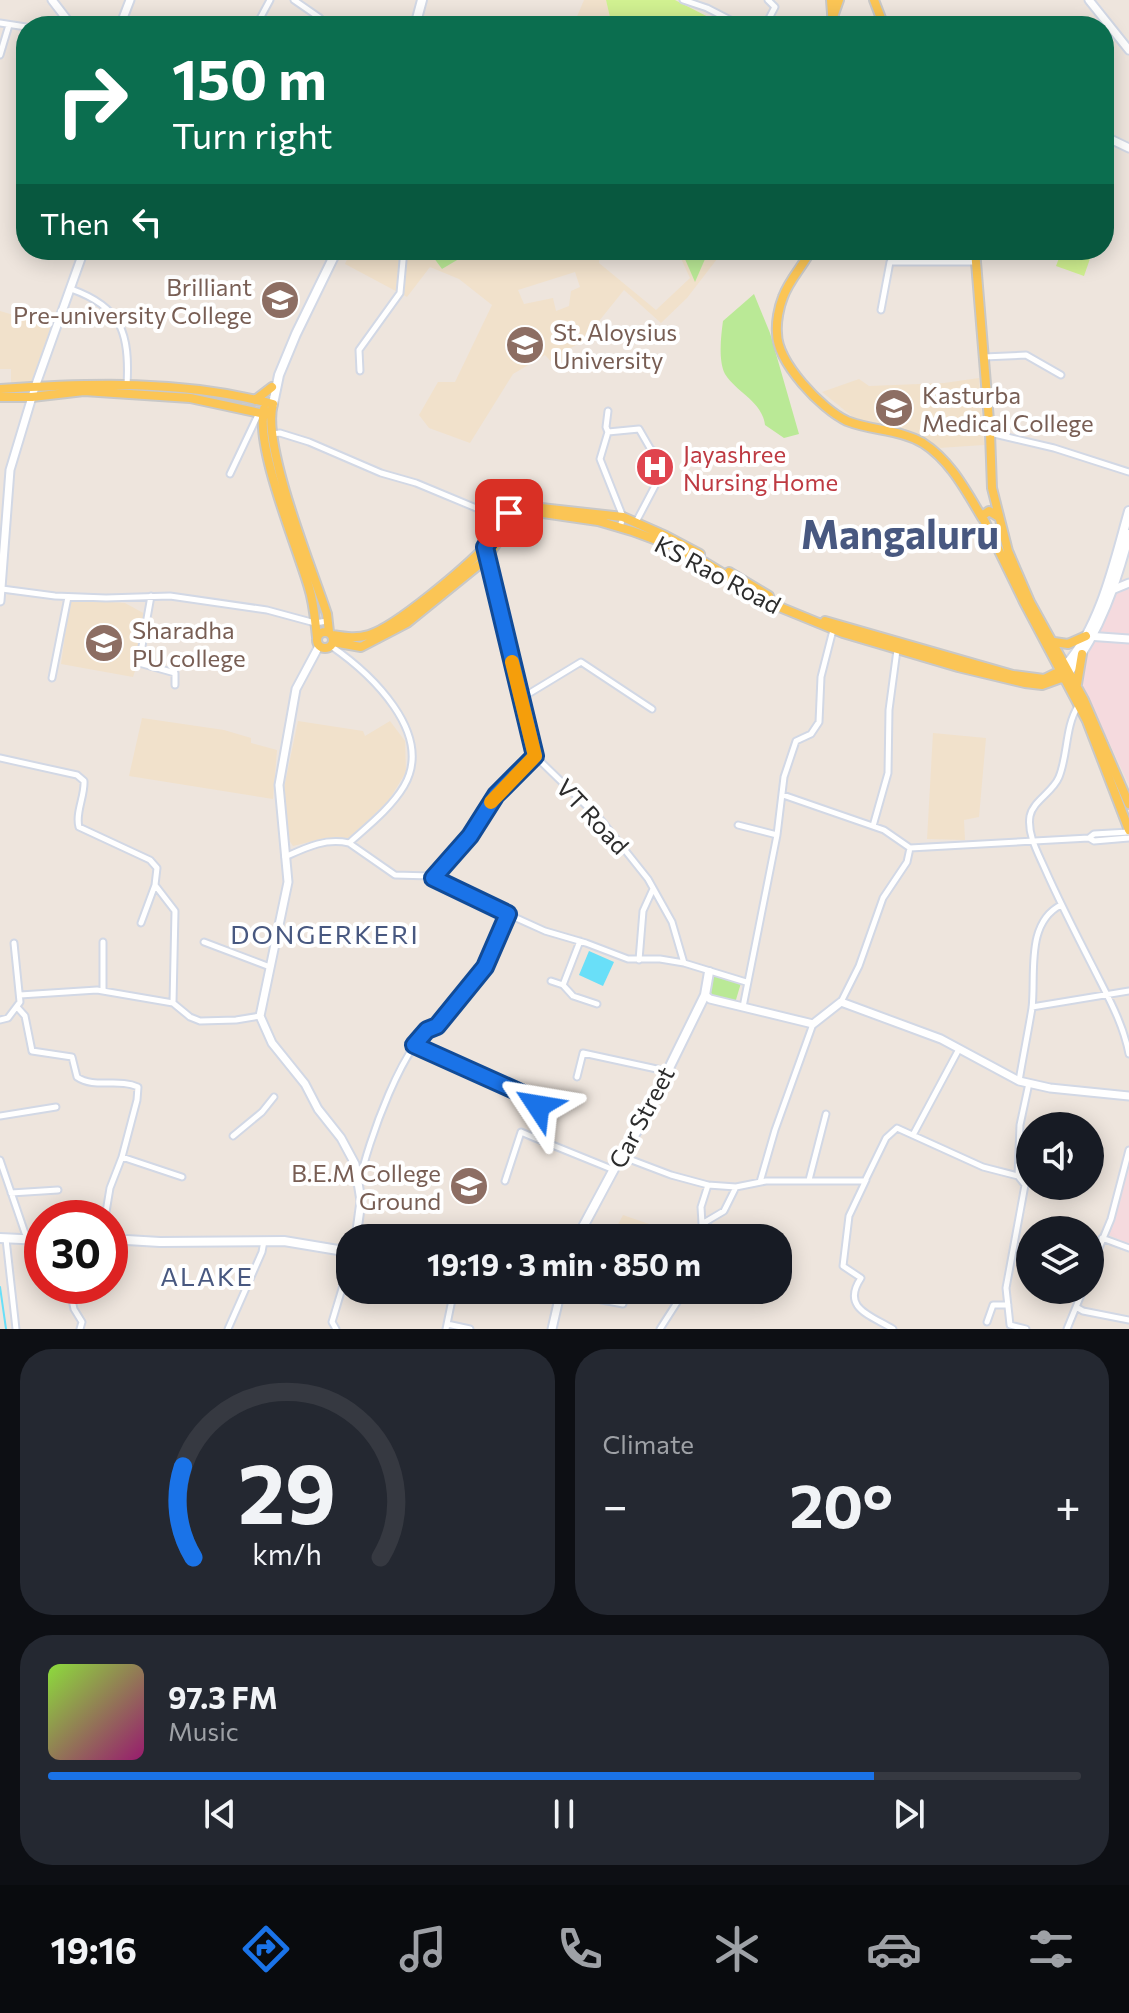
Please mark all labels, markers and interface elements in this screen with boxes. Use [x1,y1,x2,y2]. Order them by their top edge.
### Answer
text: 150 m [172,43,327,112]
icon: right [40,48,144,152]
text: Turn right [172,112,333,156]
icon: left [125,200,169,244]
text: Then [40,204,109,241]
place label: Brilliant Pre-university College [13,272,252,329]
school or university icon: Brilliant Pre-university College [259,279,301,321]
place label: St. Aloysius University [553,317,677,374]
school or university icon: St. Aloysius University [504,324,546,366]
place label: Kasturba Medical College [922,380,1094,437]
school or university icon: Kasturba Medical College [873,387,915,429]
place label: Jayashree Nursing Home [683,439,838,496]
hospital icon: Jayashree Nursing Home [634,446,676,488]
pin [475,479,543,547]
icon: arrive [487,491,531,535]
district label: Mangaluru [801,508,999,557]
street label: KS Rao Road [650,529,786,619]
place label: Sharadha PU college [132,615,246,672]
school or university icon: Sharadha PU college [83,622,125,664]
street label: VT Road [551,772,635,860]
district label: DONGERKERI [230,918,420,949]
street label: Car Street [602,1061,680,1173]
position arrow [496,1064,580,1148]
map controls [1016,1112,1104,1304]
button: sound [1016,1112,1104,1200]
place label: B.E.M College Ground [291,1158,441,1215]
school or university icon: B.E.M College Ground [448,1165,490,1207]
speed limit sign: 30 [24,1200,128,1304]
button: layers [1016,1216,1104,1304]
text: 19:19 · 3 min · 850 m [427,1245,701,1282]
district label: ALAKE [160,1260,254,1291]
text: Climate [603,1428,694,1459]
text: 29 [238,1439,336,1541]
text: 20° [790,1467,893,1540]
text: − [603,1477,628,1531]
text: + [1055,1477,1081,1531]
text: km/h [252,1536,322,1571]
text: 97.3 FM [168,1678,278,1715]
text: Music [168,1715,239,1746]
icon: previous [198,1792,242,1836]
icon: pause [542,1792,586,1836]
icon: next [887,1792,931,1836]
icon: directions [238,1921,294,1977]
icon: music [395,1921,451,1977]
icon: phone [552,1921,608,1977]
icon: climate [709,1921,765,1977]
icon: car [866,1921,922,1977]
icon: filters [1023,1921,1079,1977]
text: 19:16 [50,1927,137,1971]

